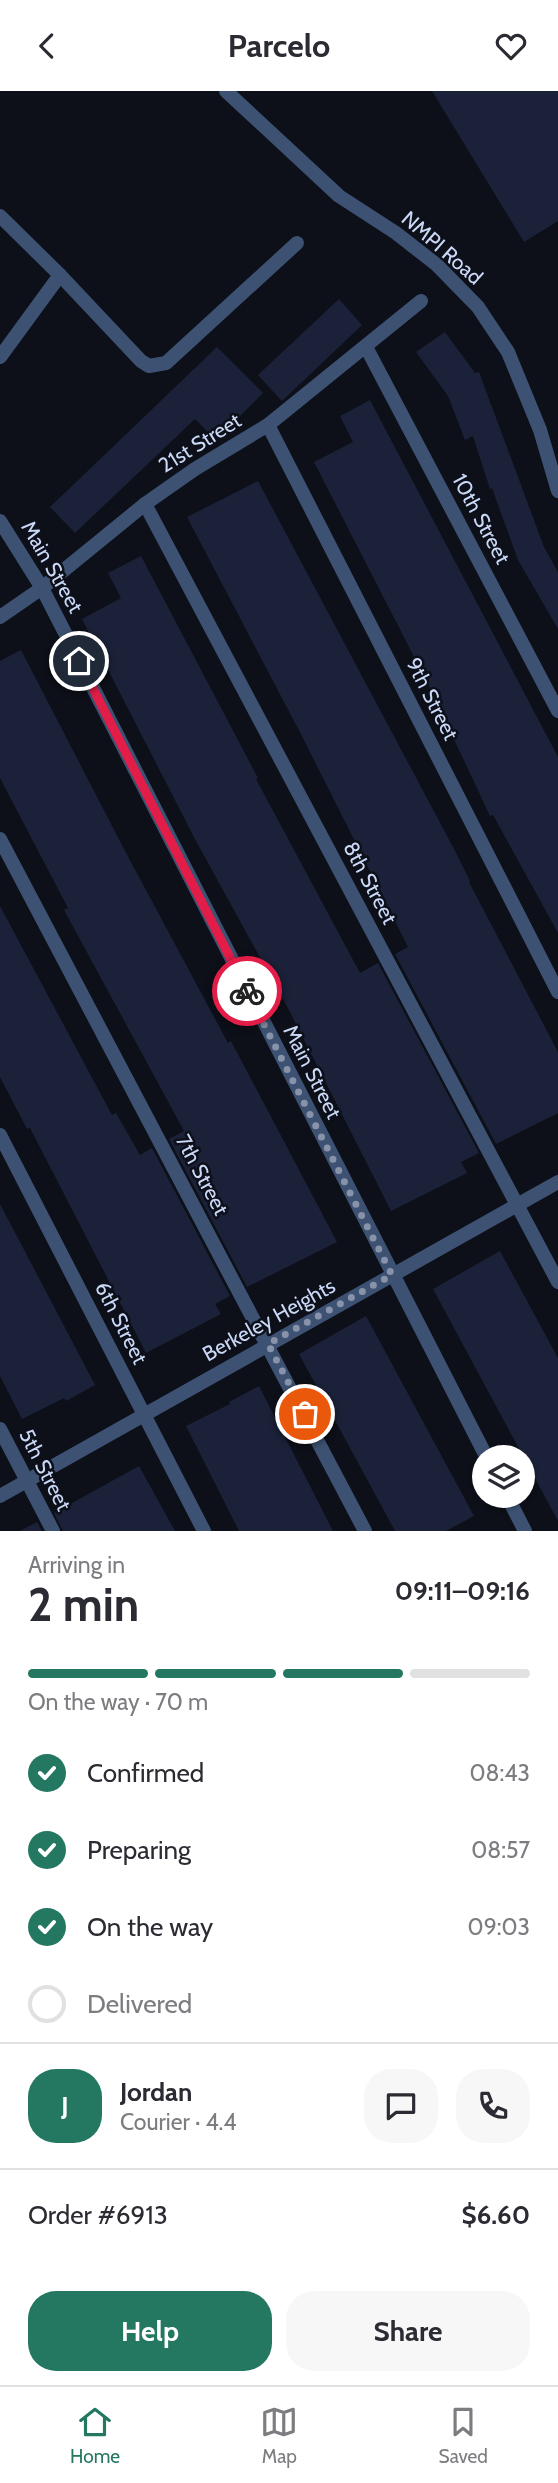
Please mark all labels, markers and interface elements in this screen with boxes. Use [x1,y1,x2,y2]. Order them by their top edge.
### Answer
text: Parcelo [228,26,330,65]
icon: back [28,27,66,65]
icon: heart [492,27,530,65]
street label: NMPI Road [397,206,488,290]
street label: 21st Street [154,408,246,478]
street label: 10th Street [447,469,516,568]
street label: Main Street [16,516,89,617]
pin [49,631,109,691]
icon: home [60,642,98,680]
street label: 9th Street [401,653,464,744]
street label: 8th Street [338,837,403,928]
courier [212,956,282,1026]
icon: bike [228,972,266,1010]
street label: Main Street [278,1021,347,1123]
street label: 7th Street [171,1130,234,1219]
street label: Berkeley Heights [198,1273,340,1366]
street label: 6th Street [90,1277,153,1368]
pin [275,1384,335,1444]
icon: bag [286,1395,324,1433]
street label: 5th Street [14,1425,77,1515]
map controls [472,1445,535,1508]
button: layers [472,1445,535,1508]
text: Arriving in [28,1551,125,1579]
text: 09:11–09:16 [395,1575,530,1607]
text: 2 min [28,1577,139,1633]
text: On the way · 70 m [28,1688,208,1716]
icon: check [28,1754,66,1792]
text: Confirmed [87,1757,204,1789]
text: 08:43 [469,1759,530,1787]
icon: check [28,1831,66,1869]
text: Preparing [87,1834,191,1866]
text: 08:57 [471,1836,530,1864]
icon: check [28,1908,66,1946]
text: On the way [87,1911,213,1943]
text: 09:03 [468,1913,530,1941]
text: Delivered [87,1988,192,2020]
button: chat [364,2069,438,2143]
button: phone [456,2069,530,2143]
text: Jordan [120,2076,192,2108]
text: J [61,2090,69,2122]
text: Courier · 4.4 [120,2108,237,2136]
text: Order #6913 [28,2199,168,2231]
text: $6.60 [462,2199,530,2231]
button: Help [28,2291,272,2371]
button: Share [286,2291,530,2371]
tab: Home [70,2403,120,2468]
tab: Map [260,2403,298,2468]
tab: Saved [439,2403,488,2468]

